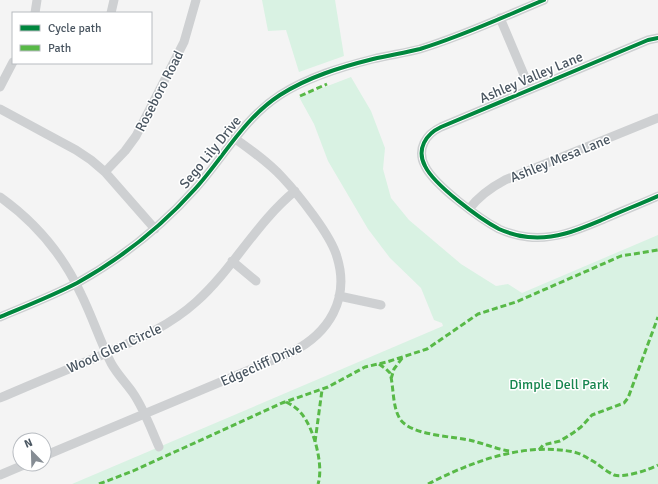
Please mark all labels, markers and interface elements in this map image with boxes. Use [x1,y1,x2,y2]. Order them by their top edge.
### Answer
legend [12,12,152,64]
text: Cycle path [48,21,101,36]
text: Path [48,41,71,56]
street label: Roseboro Road [132,48,187,135]
street label: Ashley Valley Lane [477,48,585,107]
street label: Sego Lily Drive [176,113,245,192]
street label: Ashley Mesa Lane [508,131,613,186]
street label: Wood Glen Circle [64,320,164,377]
street label: Edgecliff Drive [218,339,305,390]
park label: Dimple Dell Park [509,376,609,393]
north arrow [12,432,52,472]
text: N [22,436,34,451]

